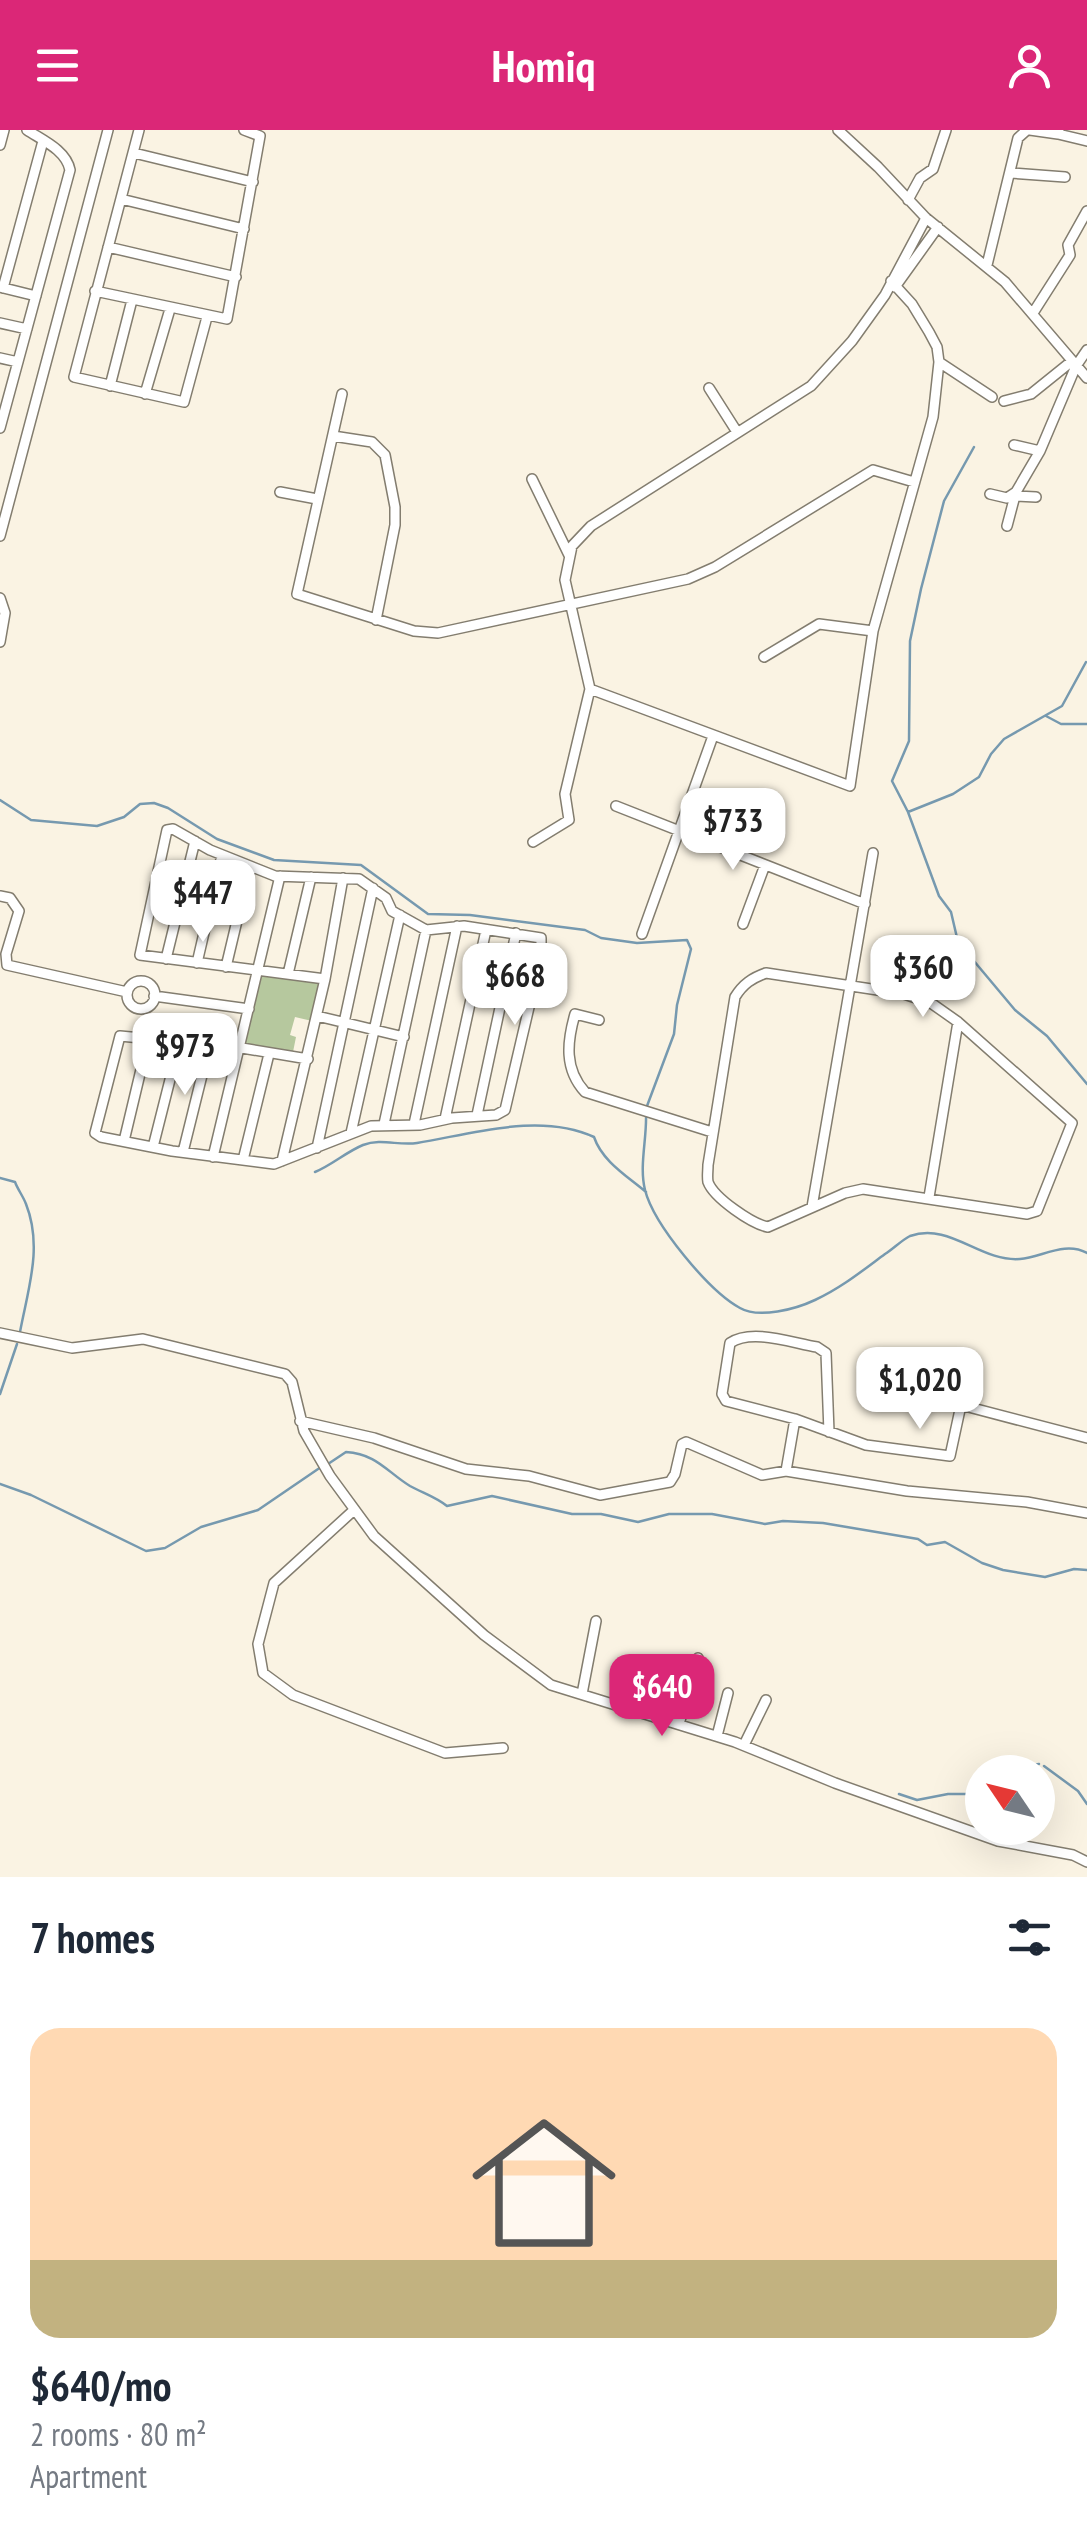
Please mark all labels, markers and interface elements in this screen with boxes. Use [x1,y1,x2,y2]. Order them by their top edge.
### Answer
text: Homiq [492,36,595,94]
icon: menu [30,38,85,93]
icon: person [1002,38,1057,93]
pin: $733 [674,788,792,873]
text: $733 [702,799,764,841]
pin: $447 [144,860,262,945]
text: $447 [172,871,234,913]
pin: $360 [864,935,982,1020]
pin: $668 [456,943,574,1028]
text: $360 [892,946,954,988]
text: $668 [484,954,546,996]
pin: $973 [126,1013,244,1098]
text: $973 [154,1024,216,1066]
pin: $1,020 [839,1347,1001,1432]
text: $1,020 [878,1358,962,1400]
pin: $640 [603,1654,721,1739]
text: $640 [631,1665,693,1707]
north arrow [965,1755,1055,1845]
map controls [965,1755,1055,1845]
text: 7 homes [30,1910,155,1965]
icon: filters [1002,1910,1057,1965]
icon: home [454,2093,634,2273]
text: $640/mo [30,2358,172,2413]
text: 2 rooms · 80 m² [30,2413,207,2455]
text: Apartment [30,2455,147,2497]

